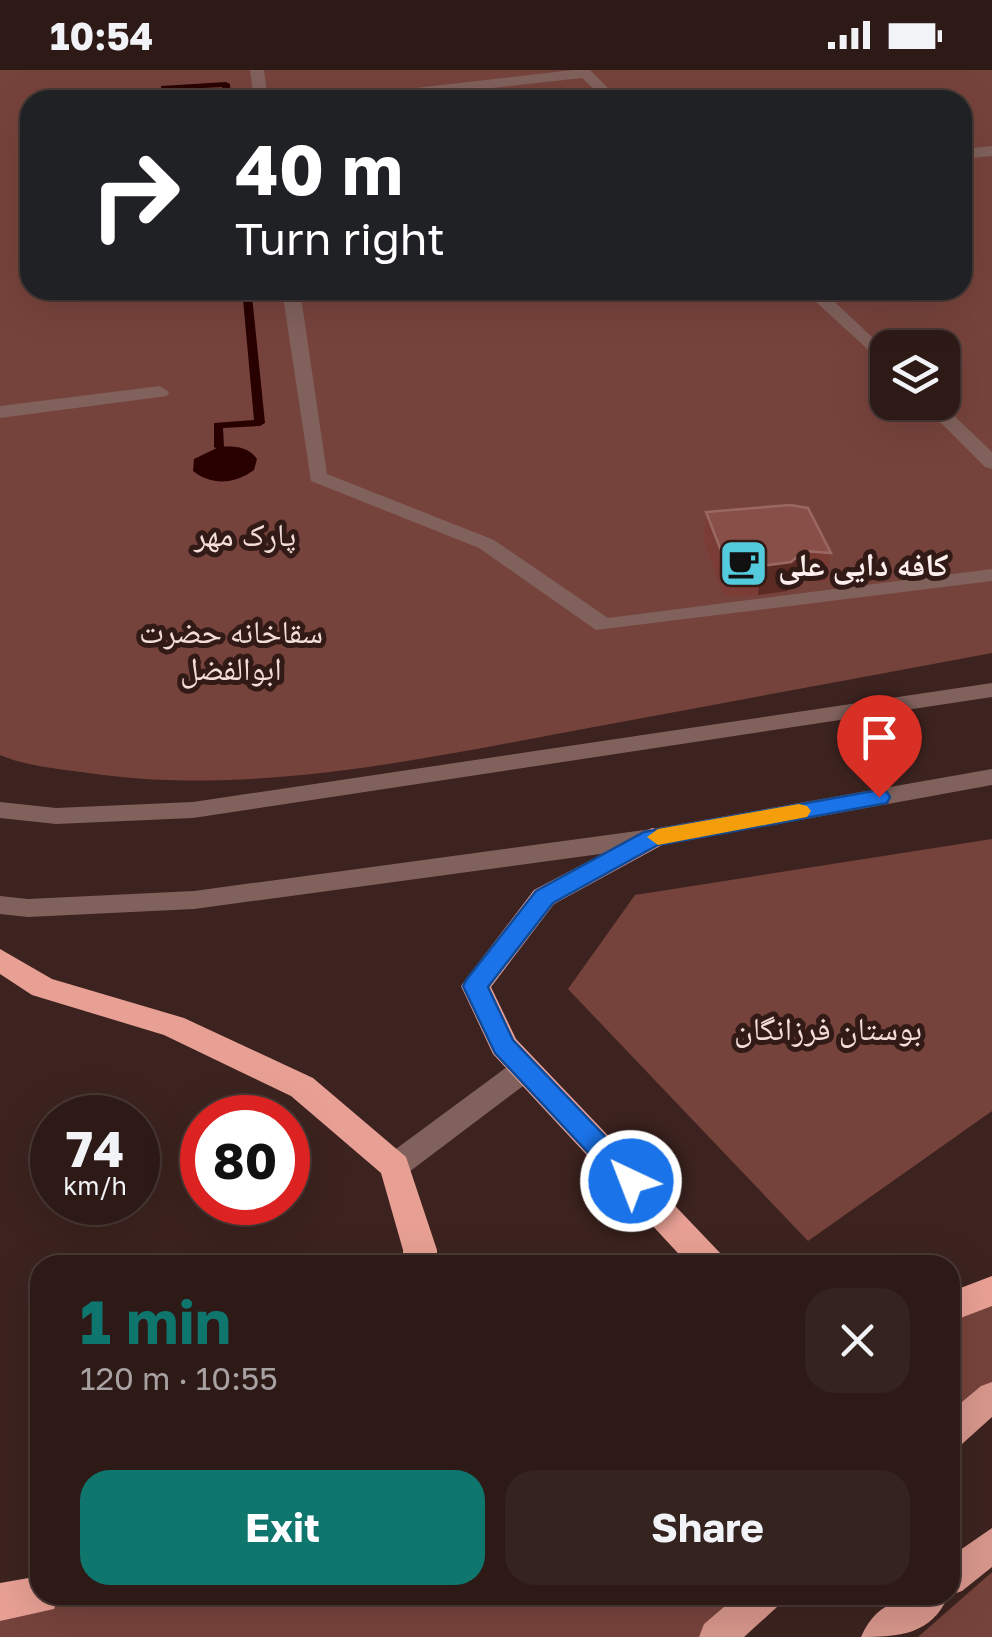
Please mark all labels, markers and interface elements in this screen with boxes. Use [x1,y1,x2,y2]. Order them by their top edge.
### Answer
text: 10:54 [50,13,153,58]
text: 40 m [235,126,403,210]
icon: right [70,130,200,260]
text: Turn right [235,211,445,265]
map controls [870,330,960,420]
button: layers [870,330,960,420]
park label: پارک مهر [193,515,296,554]
cafe icon: کافه دایی علی [717,538,769,590]
place label: کافه دایی علی [778,545,949,585]
park label: سقاخانه حضرت ابوالفضل [139,612,323,689]
pin [837,695,922,798]
icon: arrive [852,710,907,765]
park label: بوستان فرزانگان [734,1009,922,1048]
speed limit sign: 80 [180,1095,310,1225]
text: 74 [66,1118,124,1178]
position arrow [579,1129,683,1233]
text: km/h [63,1170,127,1201]
text: 1 min [80,1285,231,1357]
button: close [805,1288,910,1393]
text: 120 m · 10:55 [80,1359,278,1397]
button: Exit [80,1470,485,1585]
button: Share [505,1470,910,1585]

